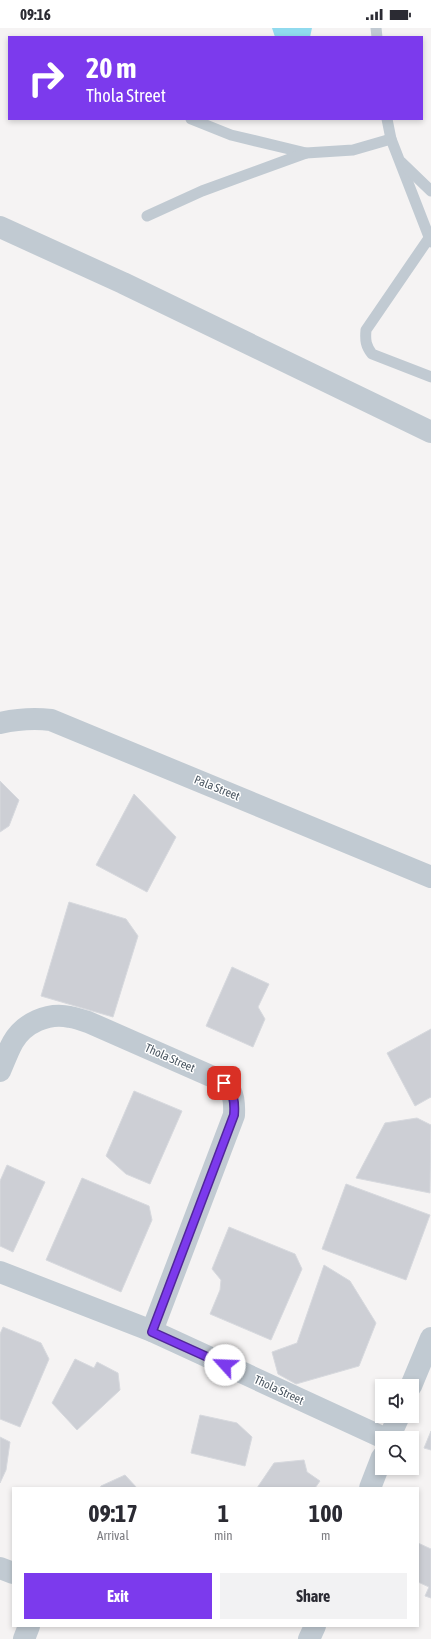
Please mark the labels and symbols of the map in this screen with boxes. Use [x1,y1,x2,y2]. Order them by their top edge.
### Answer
street label: Pala Street [192,773,242,804]
street label: Thola Street [143,1041,198,1075]
pin [207,1066,241,1100]
position arrow [204,1344,246,1386]
street label: Thola Street [252,1372,307,1408]

